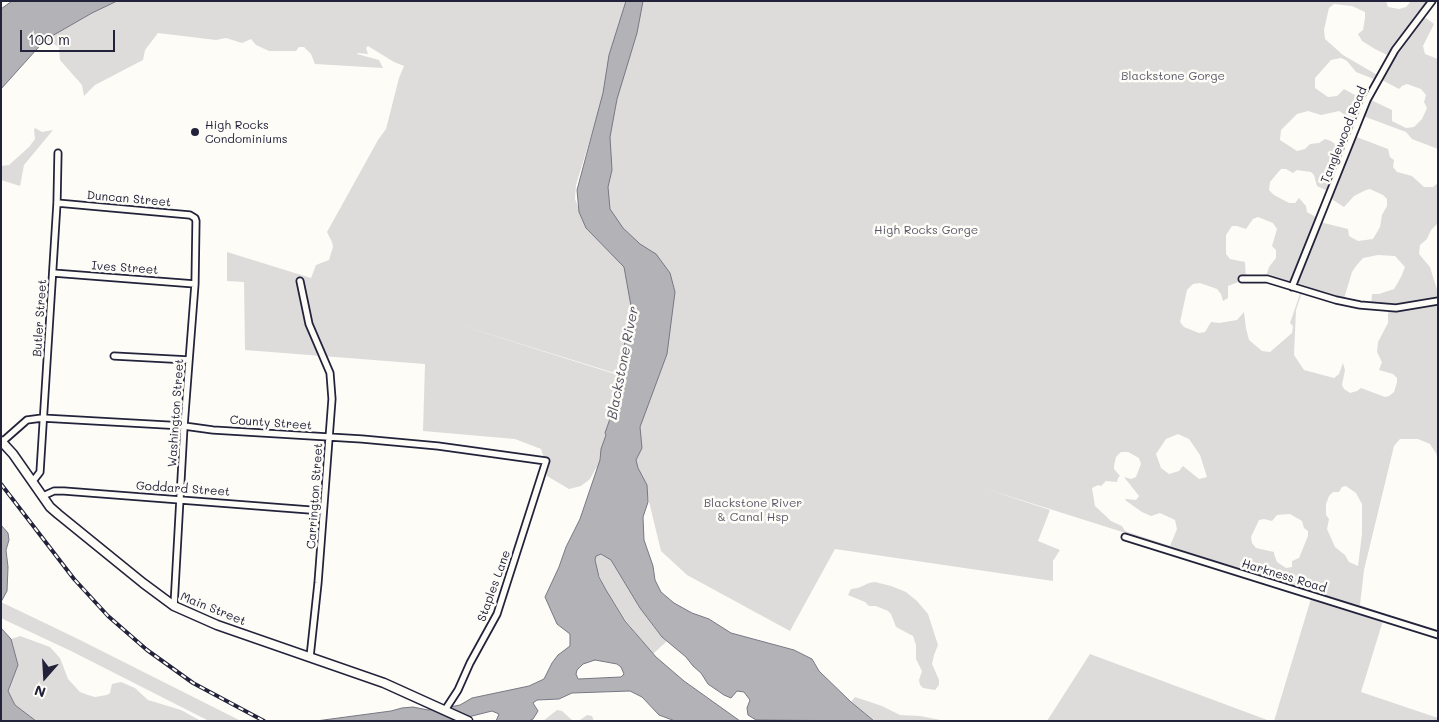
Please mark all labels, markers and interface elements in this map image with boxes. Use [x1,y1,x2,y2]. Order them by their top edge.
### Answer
scale bar [22,20,118,52]
text: 100 m [28,29,70,49]
park label: Blackstone Gorge [1121,69,1225,83]
street label: Tanglewood Road [1318,85,1370,185]
place label: High Rocks Condominiums [205,118,288,146]
marker: High Rocks Condominiums [189,126,201,138]
street label: Duncan Street [86,188,172,210]
park label: High Rocks Gorge [874,223,978,237]
street label: Ives Street [91,258,159,278]
street label: Butler Street [30,279,50,357]
water label: Blackstone River [604,305,642,421]
street label: Washington Street [165,358,187,468]
street label: County Street [229,413,313,433]
street label: Carrington Street [304,442,326,550]
street label: Goddard Street [135,479,231,499]
park label: Blackstone River & Canal Hsp [704,496,802,524]
street label: Staples Lane [474,548,514,624]
street label: Harkness Road [1240,556,1328,596]
street label: Main Street [178,589,248,629]
north arrow [20,652,70,702]
text: N [32,681,48,702]

